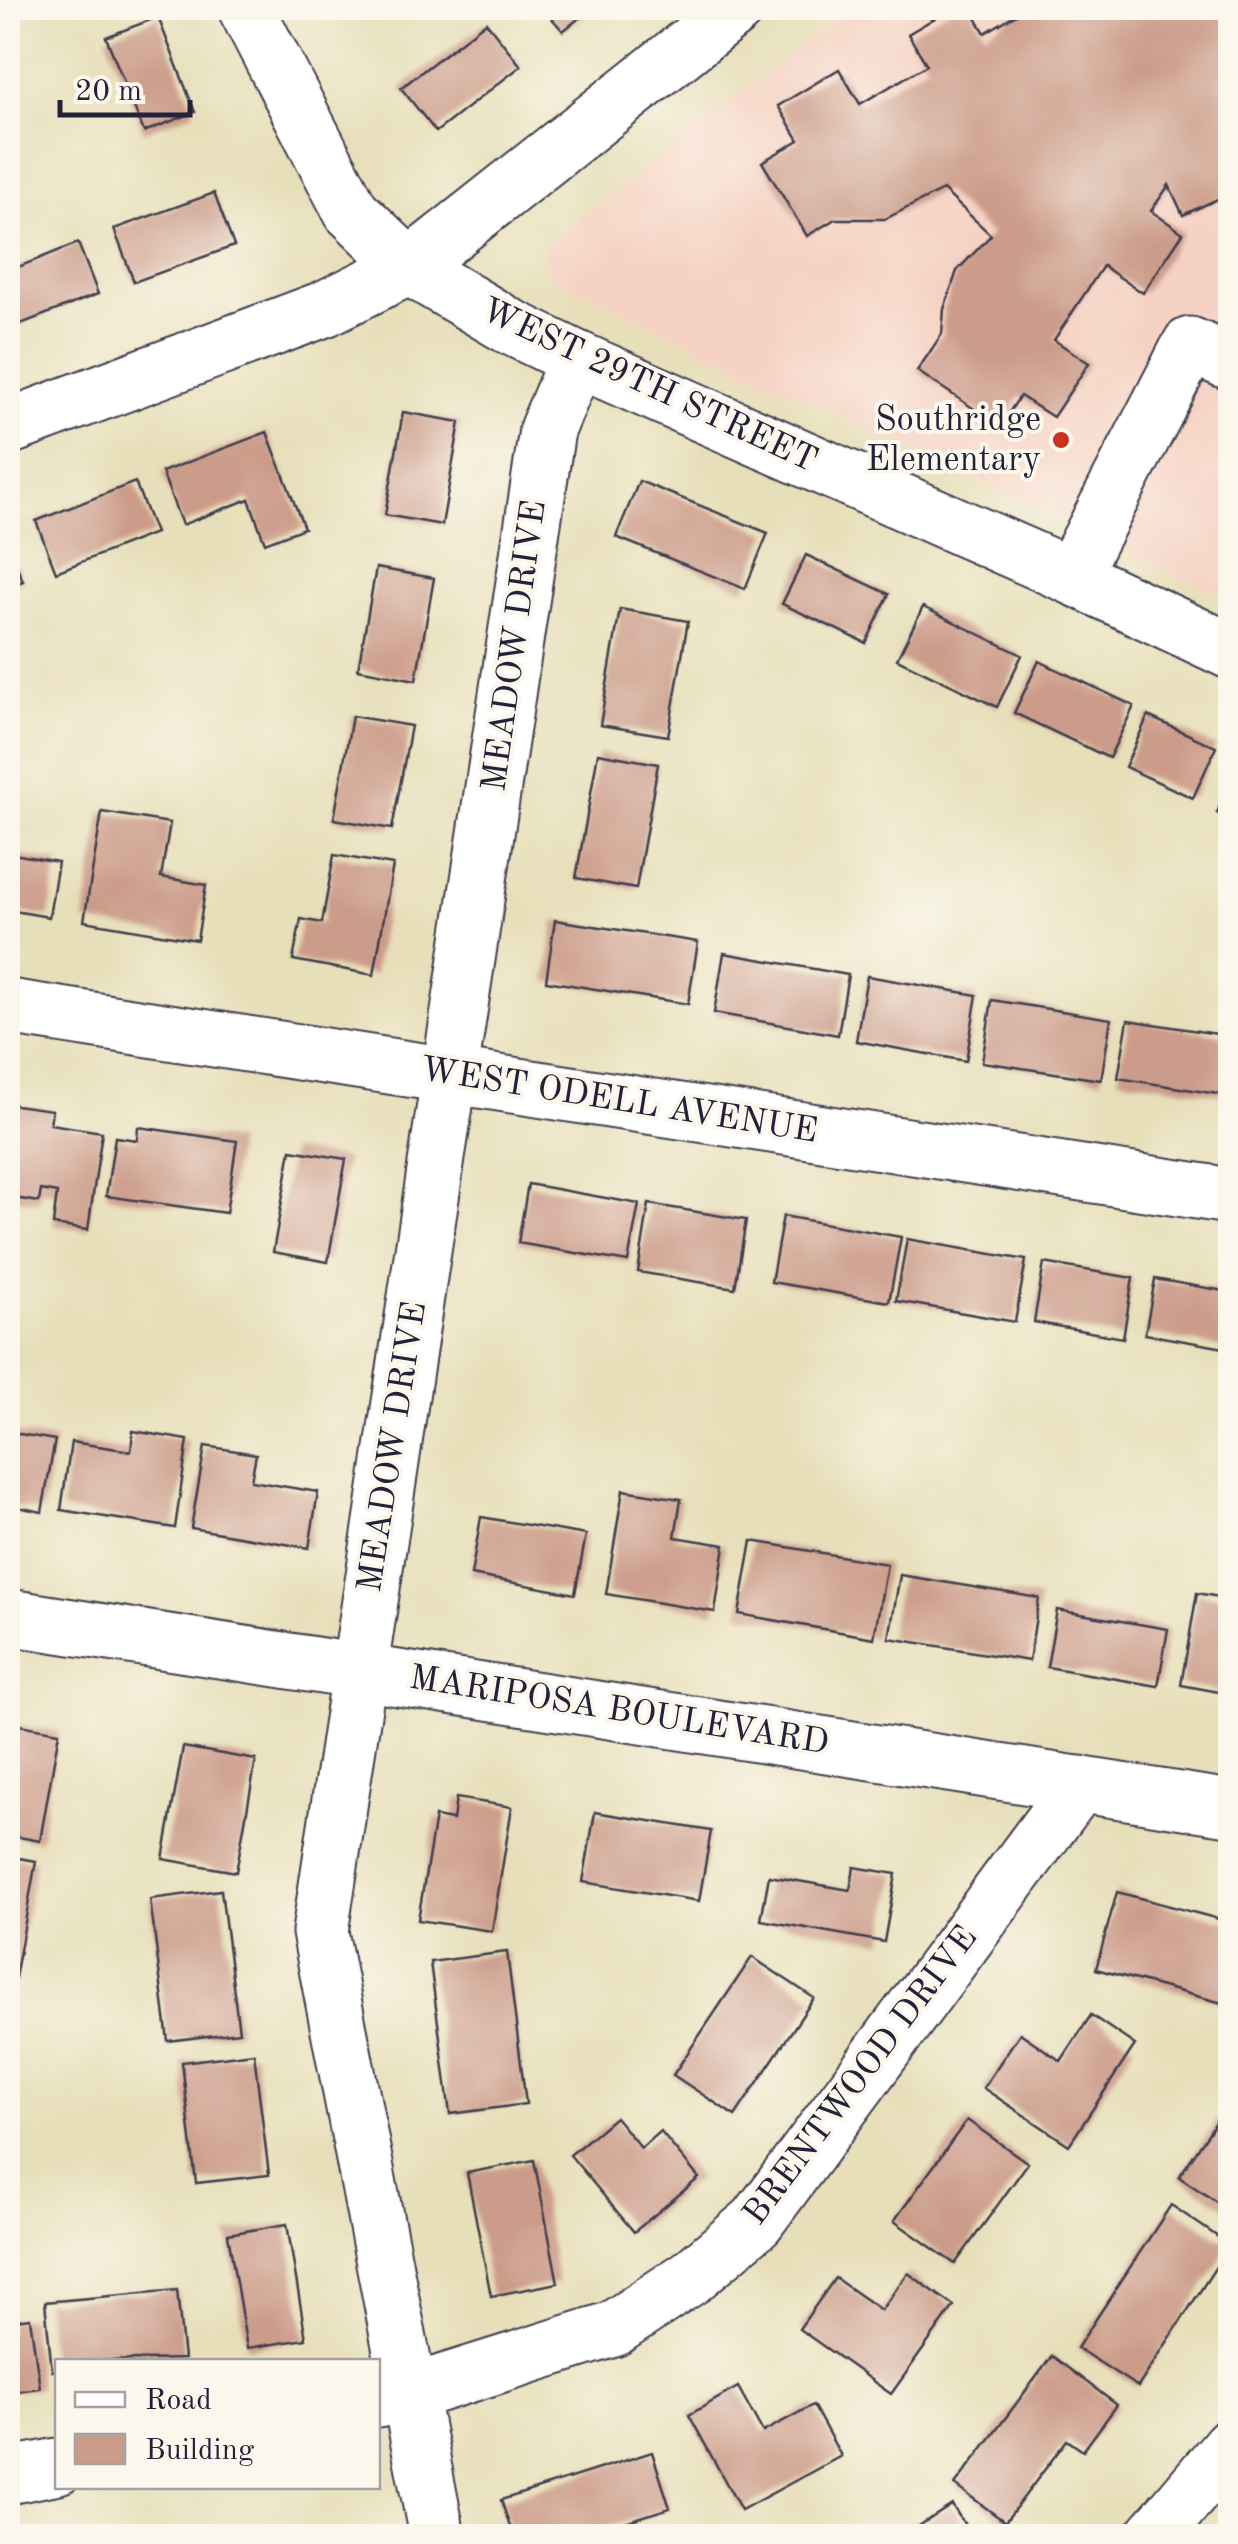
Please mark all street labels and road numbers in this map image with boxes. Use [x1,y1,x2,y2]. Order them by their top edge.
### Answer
street label: WEST 29TH STREET [476,293,822,479]
street label: MEADOW DRIVE [477,498,553,794]
street label: WEST ODELL AVENUE [418,1052,820,1150]
street label: MEADOW DRIVE [353,1299,433,1595]
street label: MARIPOSA BOULEVARD [407,1661,831,1761]
street label: BRENTWOOD DRIVE [738,1920,984,2232]

